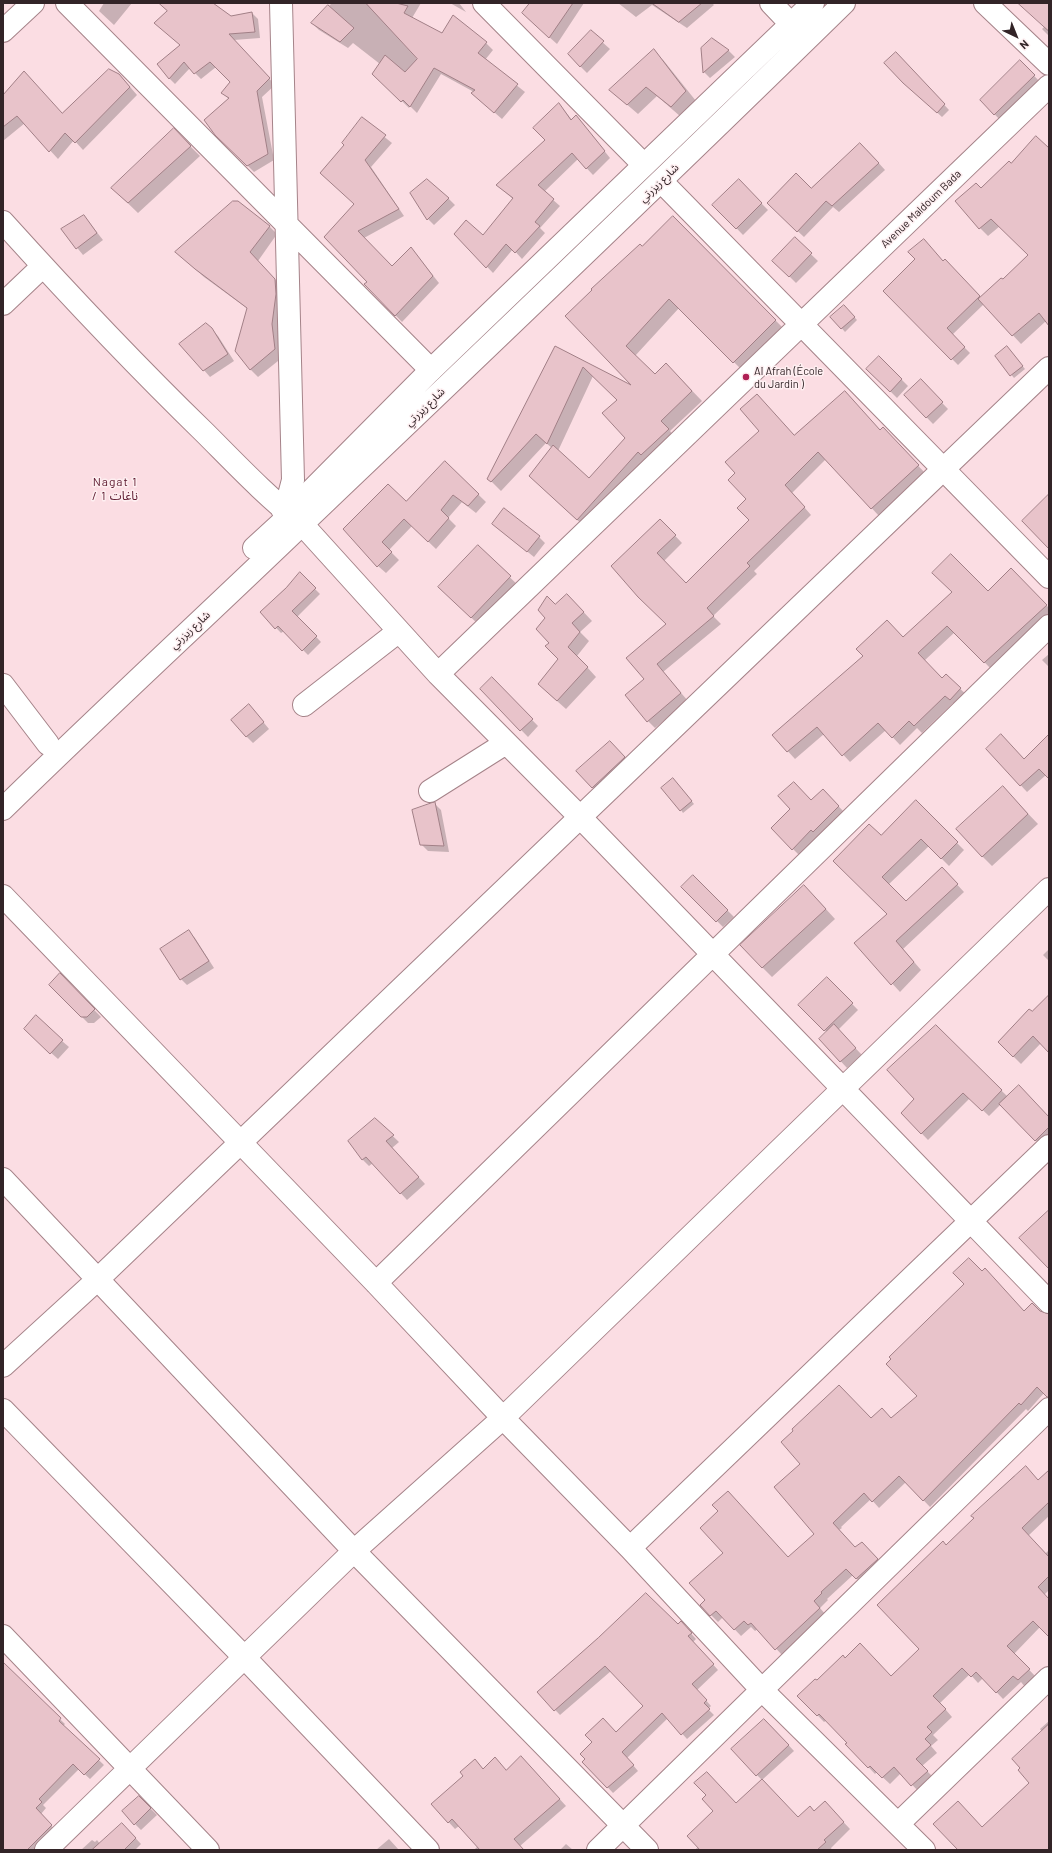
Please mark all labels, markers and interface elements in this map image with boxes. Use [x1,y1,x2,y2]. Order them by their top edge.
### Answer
north arrow [996,16,1036,56]
text: N [1017,38,1032,52]
street label: شارع زيزرتي [636,161,682,205]
street label: Avenue Maldoum Bada [878,167,964,251]
place label: Al Afrah (École du Jardin ) [754,364,823,390]
marker: Al Afrah (École du Jardin ) [741,372,751,382]
street label: شارع زيزرتي [402,385,448,429]
district label: Nagat 1 / ناغات 1 [93,475,137,503]
street label: شارع زيزرتي [167,608,213,652]

